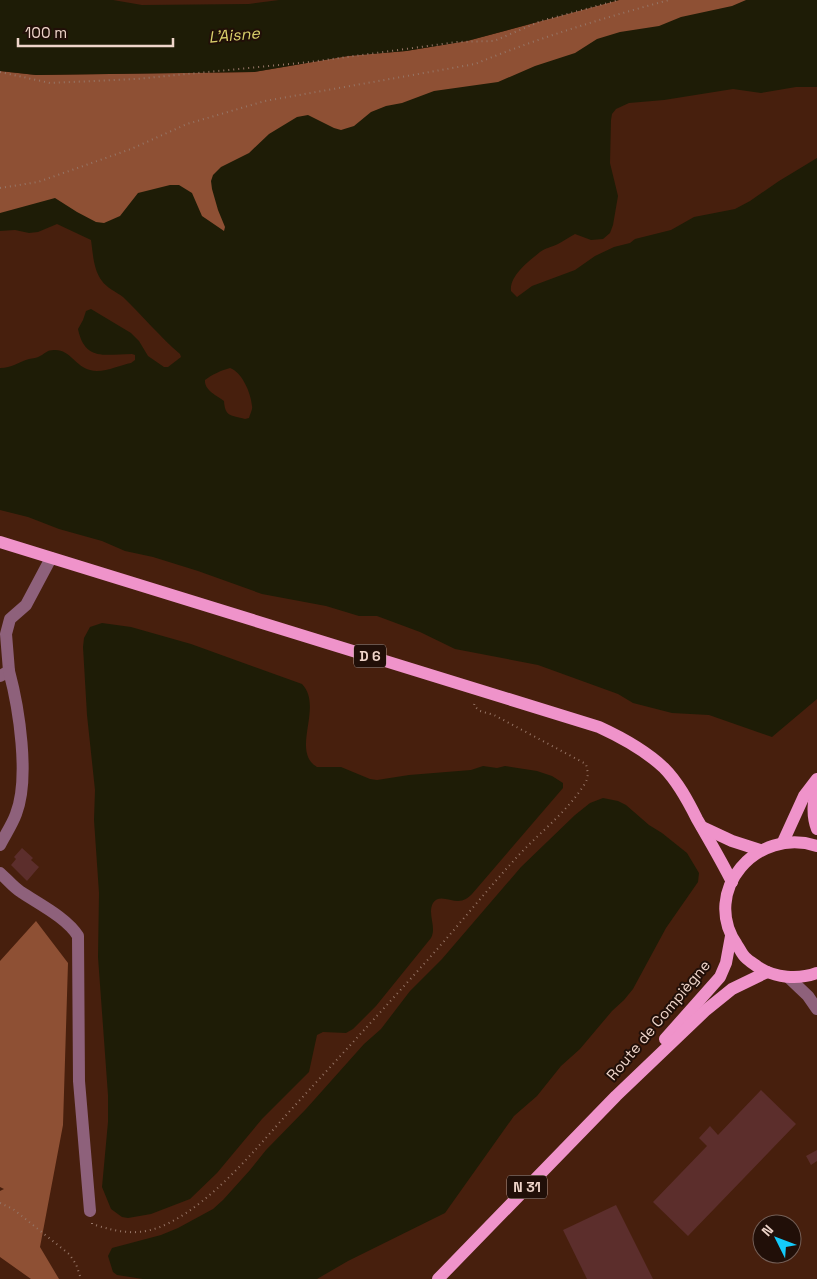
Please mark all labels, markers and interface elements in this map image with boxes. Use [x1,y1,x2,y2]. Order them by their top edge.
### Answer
scale bar [18,15,172,47]
water label: L'Aisne [207,22,261,48]
text: 100 m [25,23,67,42]
road number: D 6 [354,644,386,668]
street label: Route de Compiègne [602,956,714,1084]
road number: N 31 [507,1176,547,1198]
north arrow [752,1214,802,1264]
text: N [758,1221,777,1240]

